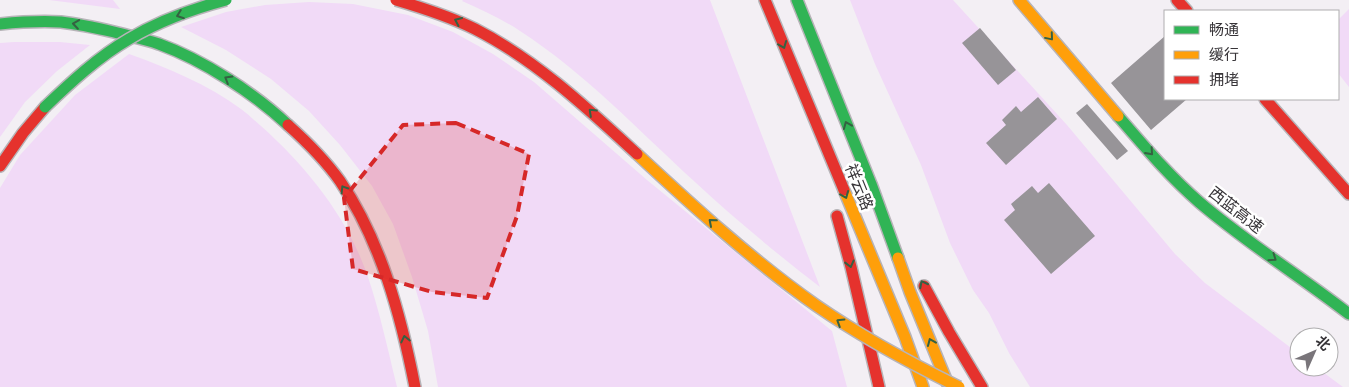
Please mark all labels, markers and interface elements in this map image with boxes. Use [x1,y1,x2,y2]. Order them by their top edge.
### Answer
one-way arrow [176,9,184,19]
legend [1164,10,1339,100]
one-way arrow [454,17,463,28]
one-way arrow [71,19,79,30]
text: 畅通 [1209,21,1239,38]
one-way arrow [1045,31,1053,40]
one-way arrow [777,40,788,49]
text: 缓行 [1209,46,1239,63]
text: 拥堵 [1209,71,1239,88]
one-way arrow [224,75,233,85]
one-way arrow [589,109,598,118]
one-way arrow [843,121,854,130]
one-way arrow [1144,146,1153,155]
street label: 祥云路 [841,161,877,213]
street label: 西蓝高速 [1205,183,1267,237]
one-way arrow [341,186,351,195]
one-way arrow [839,190,850,199]
one-way arrow [709,219,718,228]
one-way arrow [1267,252,1276,261]
one-way arrow [845,259,855,267]
one-way arrow [919,280,929,289]
one-way arrow [836,318,845,328]
north arrow [1289,327,1339,377]
text: 北 [1313,332,1334,353]
one-way arrow [400,335,411,344]
one-way arrow [926,338,937,347]

